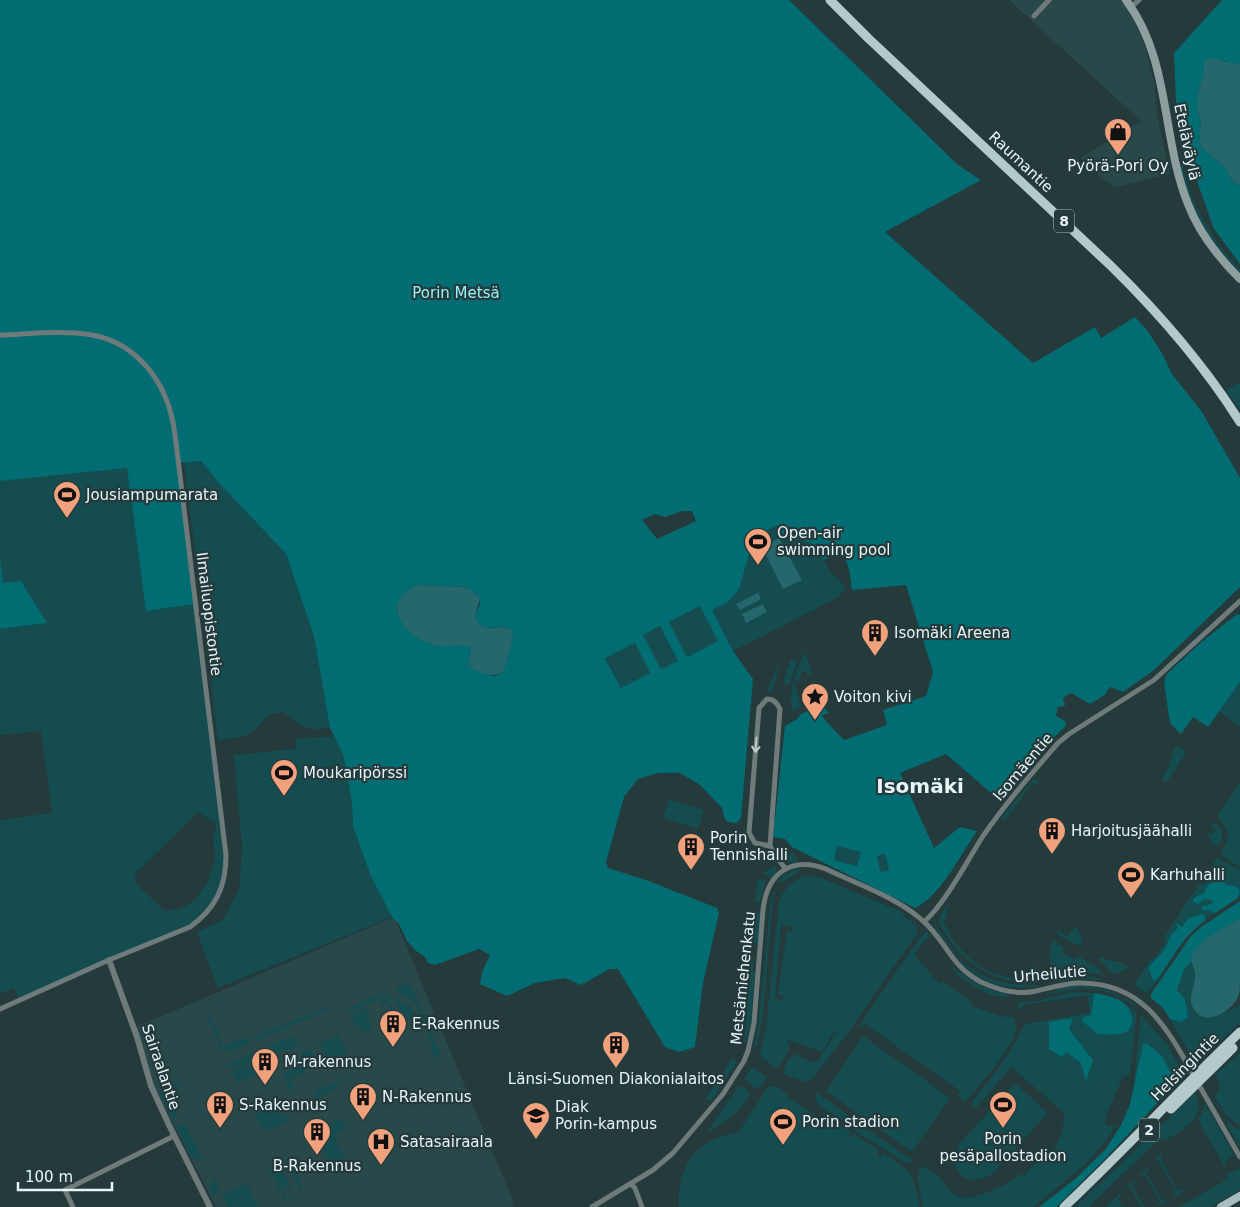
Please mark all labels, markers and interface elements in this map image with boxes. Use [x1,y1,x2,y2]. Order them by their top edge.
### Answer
street label: Eteläväylä [1170,102,1204,182]
shop icon: Pyörä-Pori Oy [1103,117,1133,156]
street label: Raumantie [985,128,1057,196]
place label: Pyörä-Pori Oy [1067,157,1169,175]
road number: 8 [1054,210,1074,232]
park label: Porin Metsä [412,284,500,302]
sports icon: Jousiampumarata [52,480,82,519]
place label: Jousiampumarata [85,486,218,504]
place label: Open-air swimming pool [777,524,890,559]
sports icon: Open-air swimming pool [743,527,773,566]
street label: Ilmailuopistontie [192,551,226,677]
building icon: Isomäki Areena [860,618,890,657]
place label: Isomäki Areena [894,624,1010,642]
place icon: Voiton kivi [800,682,830,721]
place label: Voiton kivi [834,688,912,706]
street label: Isomäentie [989,729,1057,805]
one-way arrow [751,736,760,752]
sports icon: Moukaripörssi [269,758,299,797]
place label: Moukaripörssi [303,764,407,782]
district label: Isomäki [876,774,964,798]
building icon: Harjoitusjäähalli [1037,816,1067,855]
place label: Harjoitusjäähalli [1071,822,1192,840]
place label: Porin Tennishalli [709,829,788,864]
building icon: Porin Tennishalli [676,832,706,871]
sports icon: Karhuhalli [1116,860,1146,899]
place label: Karhuhalli [1150,866,1225,884]
street label: Metsämiehenkatu [727,910,759,1046]
street label: Urheilutie [1013,962,1087,986]
building icon: E-Rakennus [378,1009,408,1048]
place label: E-Rakennus [412,1015,500,1033]
street label: Sairaalantie [138,1022,184,1112]
street label: Helsingintie [1147,1029,1223,1105]
building icon: Länsi-Suomen Diakonialaitos [601,1030,631,1069]
building icon: M-rakennus [250,1047,280,1086]
place label: M-rakennus [284,1053,372,1071]
place label: Länsi-Suomen Diakonialaitos [508,1070,724,1088]
building icon: N-Rakennus [348,1082,378,1121]
place label: N-Rakennus [382,1088,472,1106]
building icon: S-Rakennus [205,1090,235,1129]
sports icon: Porin pesäpallostadion [988,1090,1018,1129]
place label: S-Rakennus [239,1096,327,1114]
place label: Diak Porin-kampus [555,1098,657,1133]
school or university icon: Diak Porin-kampus [521,1101,551,1140]
sports icon: Porin stadion [768,1107,798,1146]
place label: Porin stadion [802,1113,900,1131]
building icon: B-Rakennus [302,1117,332,1156]
road number: 2 [1139,1118,1159,1142]
hospital icon: Satasairaala [366,1127,396,1166]
place label: Porin pesäpallostadion [939,1130,1067,1165]
place label: Satasairaala [400,1133,493,1151]
place label: B-Rakennus [273,1157,362,1175]
scale bar [18,1160,111,1192]
text: 100 m [25,1168,73,1186]

